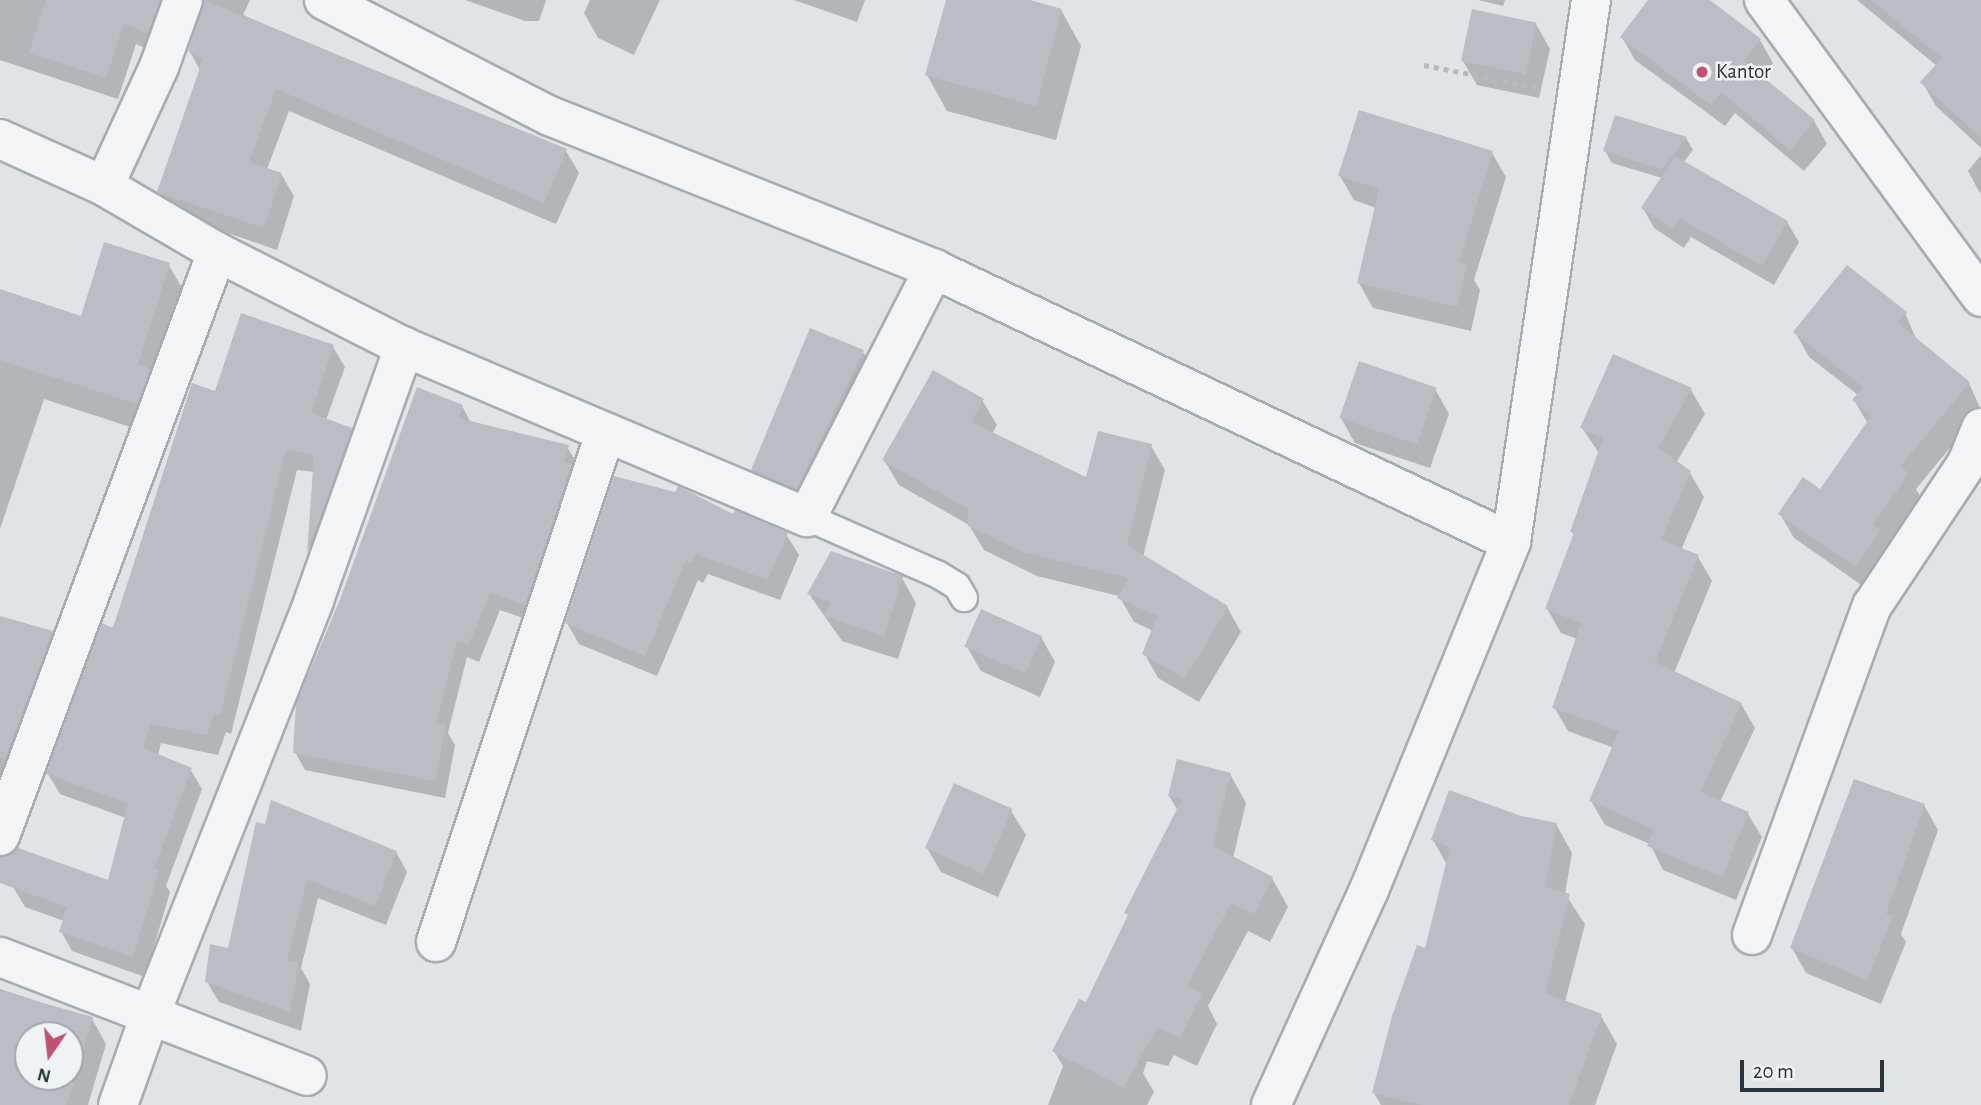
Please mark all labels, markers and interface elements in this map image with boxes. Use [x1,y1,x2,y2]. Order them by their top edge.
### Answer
place label: Kantor [1716,59,1771,85]
marker: Kantor [1694,64,1710,80]
north arrow [14,1021,84,1091]
scale bar [1743,1046,1886,1090]
text: 20 m [1753,1061,1794,1082]
text: N [36,1064,53,1086]

